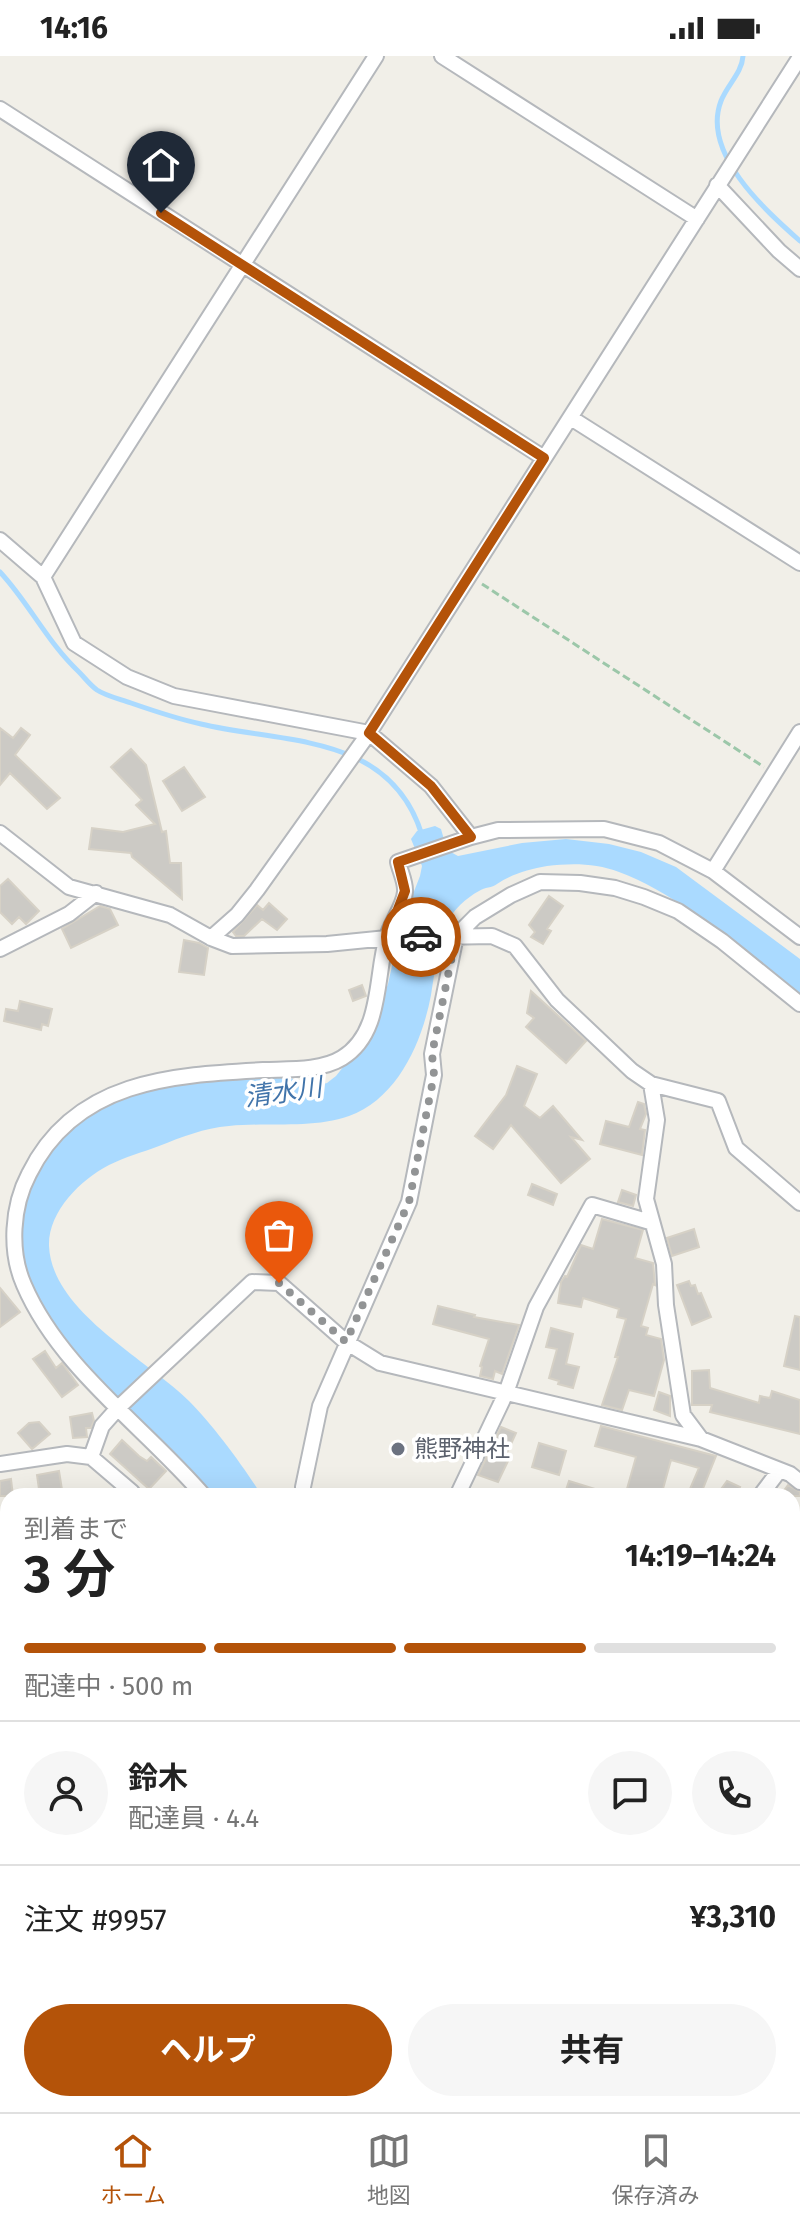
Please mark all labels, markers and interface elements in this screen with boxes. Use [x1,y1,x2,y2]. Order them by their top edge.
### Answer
text: 14:16 [40,10,108,46]
pin [127,131,195,213]
icon: home [139,143,183,187]
courier [381,897,461,977]
icon: car [399,915,443,959]
water label: 清水川 [242,1071,327,1113]
pin [245,1201,313,1283]
icon: bag [257,1213,301,1257]
place label: 熊野神社 [414,1435,510,1463]
marker: 熊野神社 [389,1440,407,1458]
text: 到着まで [24,1514,128,1545]
text: 14:19–14:24 [625,1538,776,1574]
text: 3 分 [24,1543,115,1606]
text: 配達中 · 500 m [24,1671,193,1702]
button: person [24,1751,108,1835]
button: chat [588,1751,672,1835]
button: phone [692,1751,776,1835]
text: 鈴木 [128,1760,188,1796]
text: 配達員 · 4.4 [128,1803,259,1834]
text: ¥3,310 [690,1899,776,1935]
text: 注文 #9957 [24,1902,167,1938]
button: ヘルプ [24,2004,392,2096]
button: 共有 [408,2004,776,2096]
tab: ホーム [100,2129,166,2209]
tab: 地図 [367,2129,411,2209]
tab: 保存済み [612,2129,700,2209]

